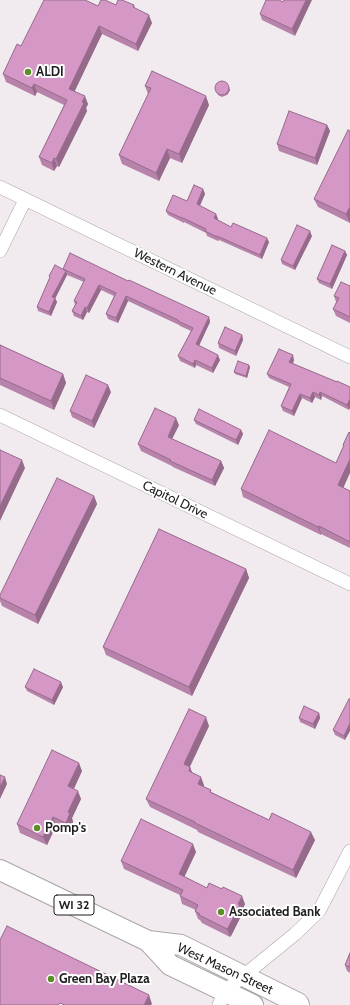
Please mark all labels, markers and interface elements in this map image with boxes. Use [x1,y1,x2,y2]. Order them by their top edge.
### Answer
place label: ALDI [36,64,64,80]
marker: ALDI [23,67,33,77]
street label: Western Avenue [131,245,219,299]
street label: Capitol Drive [140,477,210,523]
place label: Pomp's [45,820,86,836]
marker: Pomp's [32,823,42,833]
road number: WI 32 [54,895,94,915]
place label: Associated Bank [229,904,321,920]
marker: Associated Bank [216,907,226,917]
street label: West Mason Street [175,940,275,998]
place label: Green Bay Plaza [59,971,150,987]
marker: Green Bay Plaza [46,974,56,984]

